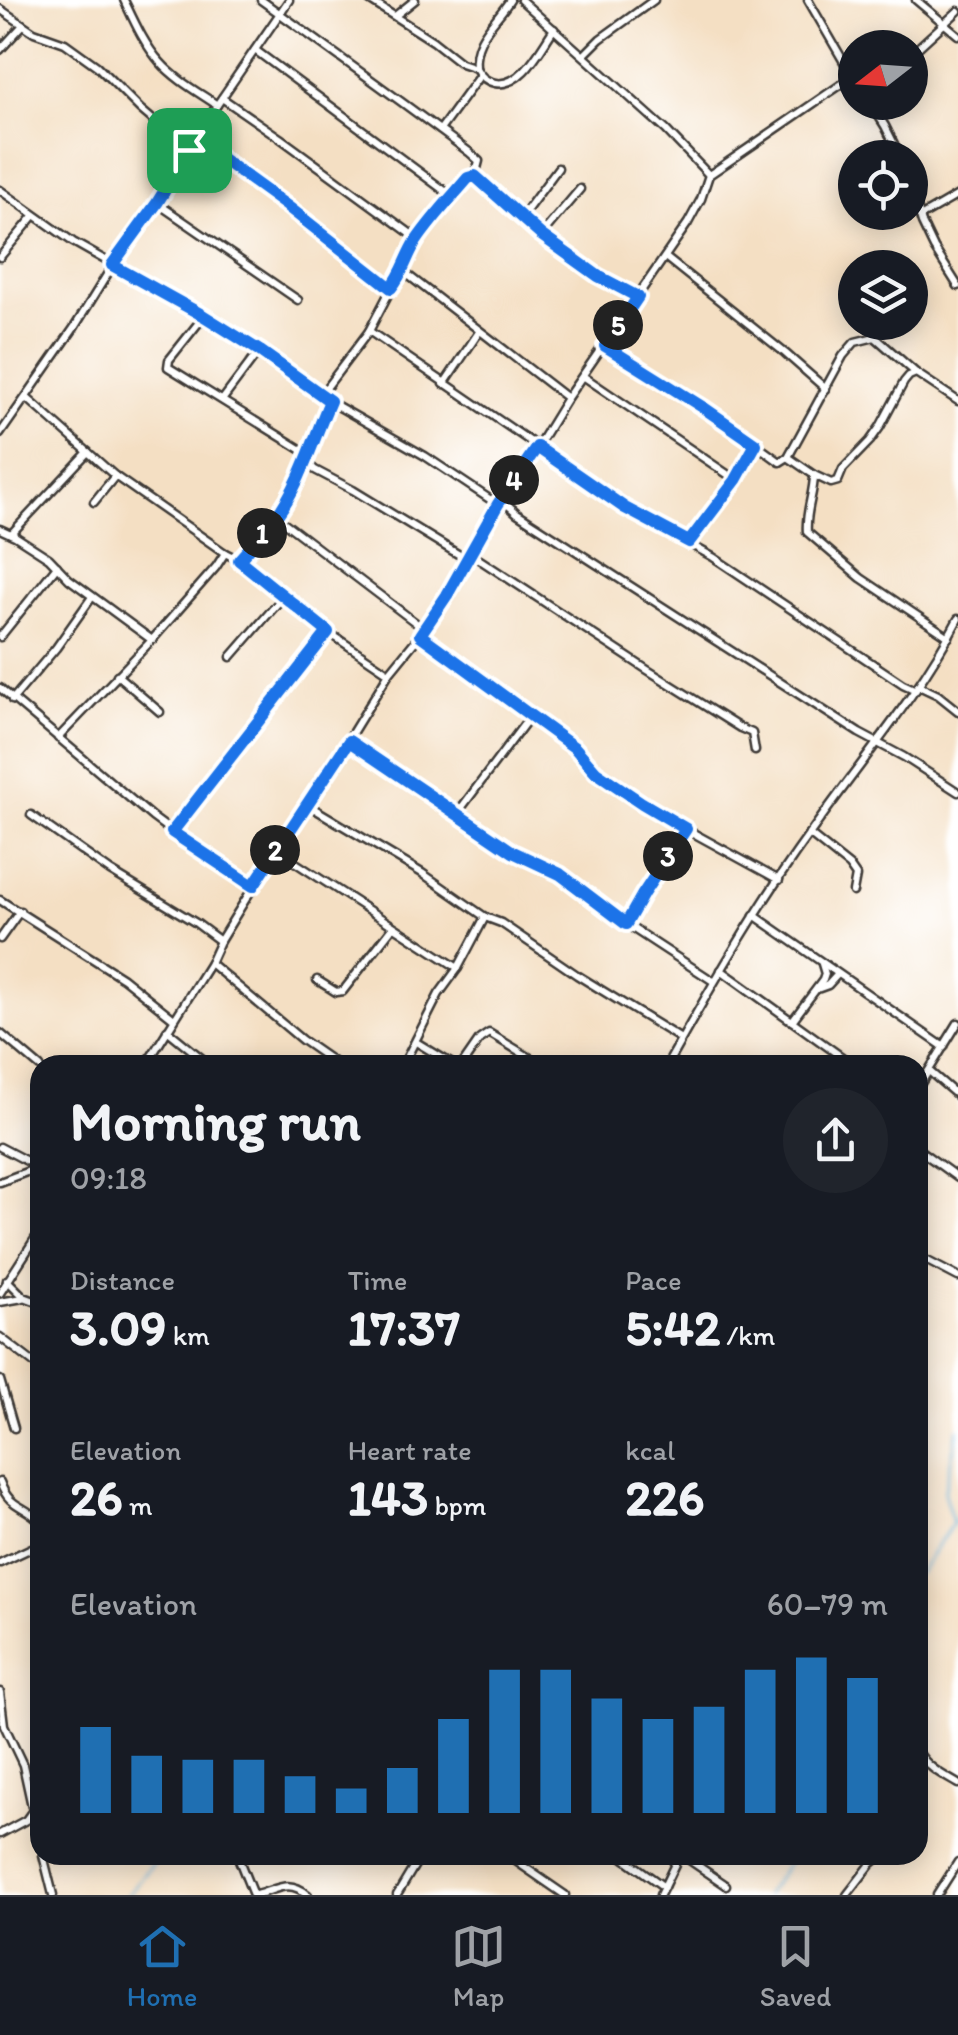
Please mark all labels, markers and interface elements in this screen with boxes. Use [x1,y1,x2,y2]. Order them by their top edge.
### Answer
north arrow [838,30,928,120]
map controls [838,30,928,340]
pin [147,108,232,193]
icon: arrive [162,123,217,178]
button: locate [838,140,928,230]
button: layers [838,250,928,340]
pin: 5 [593,300,643,350]
text: 5 [611,308,625,342]
pin: 4 [489,455,539,505]
text: 4 [506,463,522,497]
pin: 1 [237,508,287,558]
text: 1 [256,516,269,550]
pin: 2 [250,825,300,875]
pin: 3 [643,831,693,881]
text: 2 [268,833,282,867]
text: 3 [660,839,676,873]
text: Morning run [70,1088,361,1154]
button: share [783,1088,888,1193]
text: 09:18 [70,1159,147,1197]
text: Distance [70,1263,175,1297]
text: Time [348,1263,407,1297]
text: Pace [625,1263,681,1297]
text: 3.09 [70,1297,167,1358]
text: 17:37 [348,1297,460,1358]
text: 5:42 [625,1297,720,1358]
text: km [167,1318,210,1352]
text: /km [720,1318,775,1352]
text: Elevation [70,1433,181,1467]
text: Heart rate [348,1433,472,1467]
text: kcal [625,1433,675,1467]
text: 26 [70,1467,123,1528]
text: 143 [348,1467,428,1528]
text: 226 [625,1467,704,1528]
text: m [123,1488,153,1522]
text: bpm [428,1488,486,1522]
text: Elevation [70,1585,197,1623]
text: 60–79 m [767,1585,888,1623]
tab: Home [127,1919,197,2013]
tab: Map [451,1919,506,2013]
tab: Saved [760,1919,831,2013]

